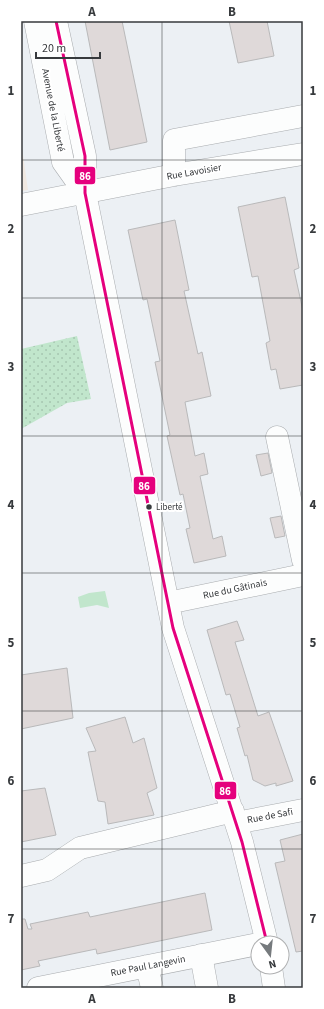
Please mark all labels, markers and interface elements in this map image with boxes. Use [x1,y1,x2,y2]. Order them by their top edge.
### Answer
text: A [87,3,96,21]
text: B [228,3,236,21]
scale bar [36,34,100,60]
text: 20 m [42,40,66,57]
street label: Avenue de la Liberté [38,67,68,153]
text: 1 [8,82,15,100]
text: 1 [310,82,317,100]
street label: Rue Lavoisier [165,160,223,184]
line badge: 86 [74,166,96,185]
text: 86 [79,169,91,184]
text: 2 [8,220,15,238]
text: 2 [310,220,317,238]
text: 3 [8,358,15,376]
text: 3 [310,358,317,376]
line badge: 86 [133,476,156,495]
text: 86 [138,479,150,494]
text: 4 [8,496,15,514]
text: 4 [310,496,317,514]
place label: Liberté [156,501,183,514]
marker: Liberté [144,502,154,512]
street label: Rue du Gâtinais [202,575,268,603]
text: 5 [8,634,15,652]
text: 5 [310,634,317,652]
text: 6 [8,772,15,790]
text: 6 [310,772,317,790]
line badge: 86 [214,781,237,800]
text: 86 [219,784,231,799]
street label: Rue de Safi [246,805,294,827]
text: 7 [8,910,15,928]
text: 7 [310,910,317,928]
north arrow [250,935,290,975]
street label: Rue Paul Langevin [109,952,187,980]
text: N [267,956,278,972]
text: A [87,990,96,1008]
text: B [228,990,236,1008]

